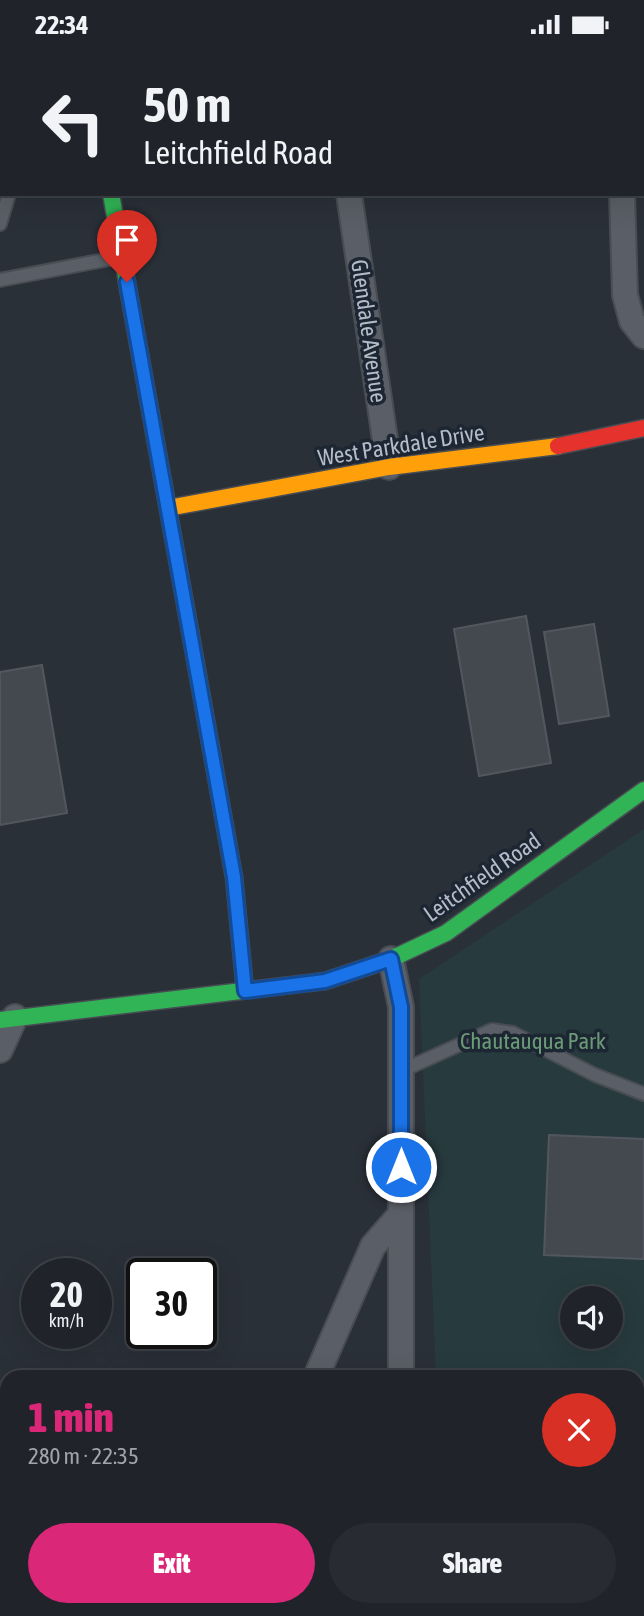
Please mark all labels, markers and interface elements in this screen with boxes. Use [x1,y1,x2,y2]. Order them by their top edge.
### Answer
text: 22:34 [35,10,89,40]
text: 50 m [143,76,231,132]
icon: left [28,77,119,168]
text: Leitchfield Road [143,134,333,171]
pin [97,210,157,282]
icon: arrive [108,221,146,259]
street label: Glendale Avenue [346,258,392,404]
street label: West Parkdale Drive [316,419,486,471]
street label: Leitchfield Road [419,827,545,927]
park label: Chautauqua Park [460,1028,606,1054]
position arrow [364,1130,438,1204]
speed limit sign: 30 [126,1258,217,1349]
text: 20 [50,1274,83,1314]
map controls [560,1286,623,1349]
button: sound [560,1286,623,1349]
text: km/h [49,1310,84,1331]
text: 1 min [28,1393,114,1441]
button: close [542,1393,616,1467]
text: 280 m · 22:35 [28,1443,139,1469]
button: Exit [28,1523,315,1603]
button: Share [329,1523,616,1603]

